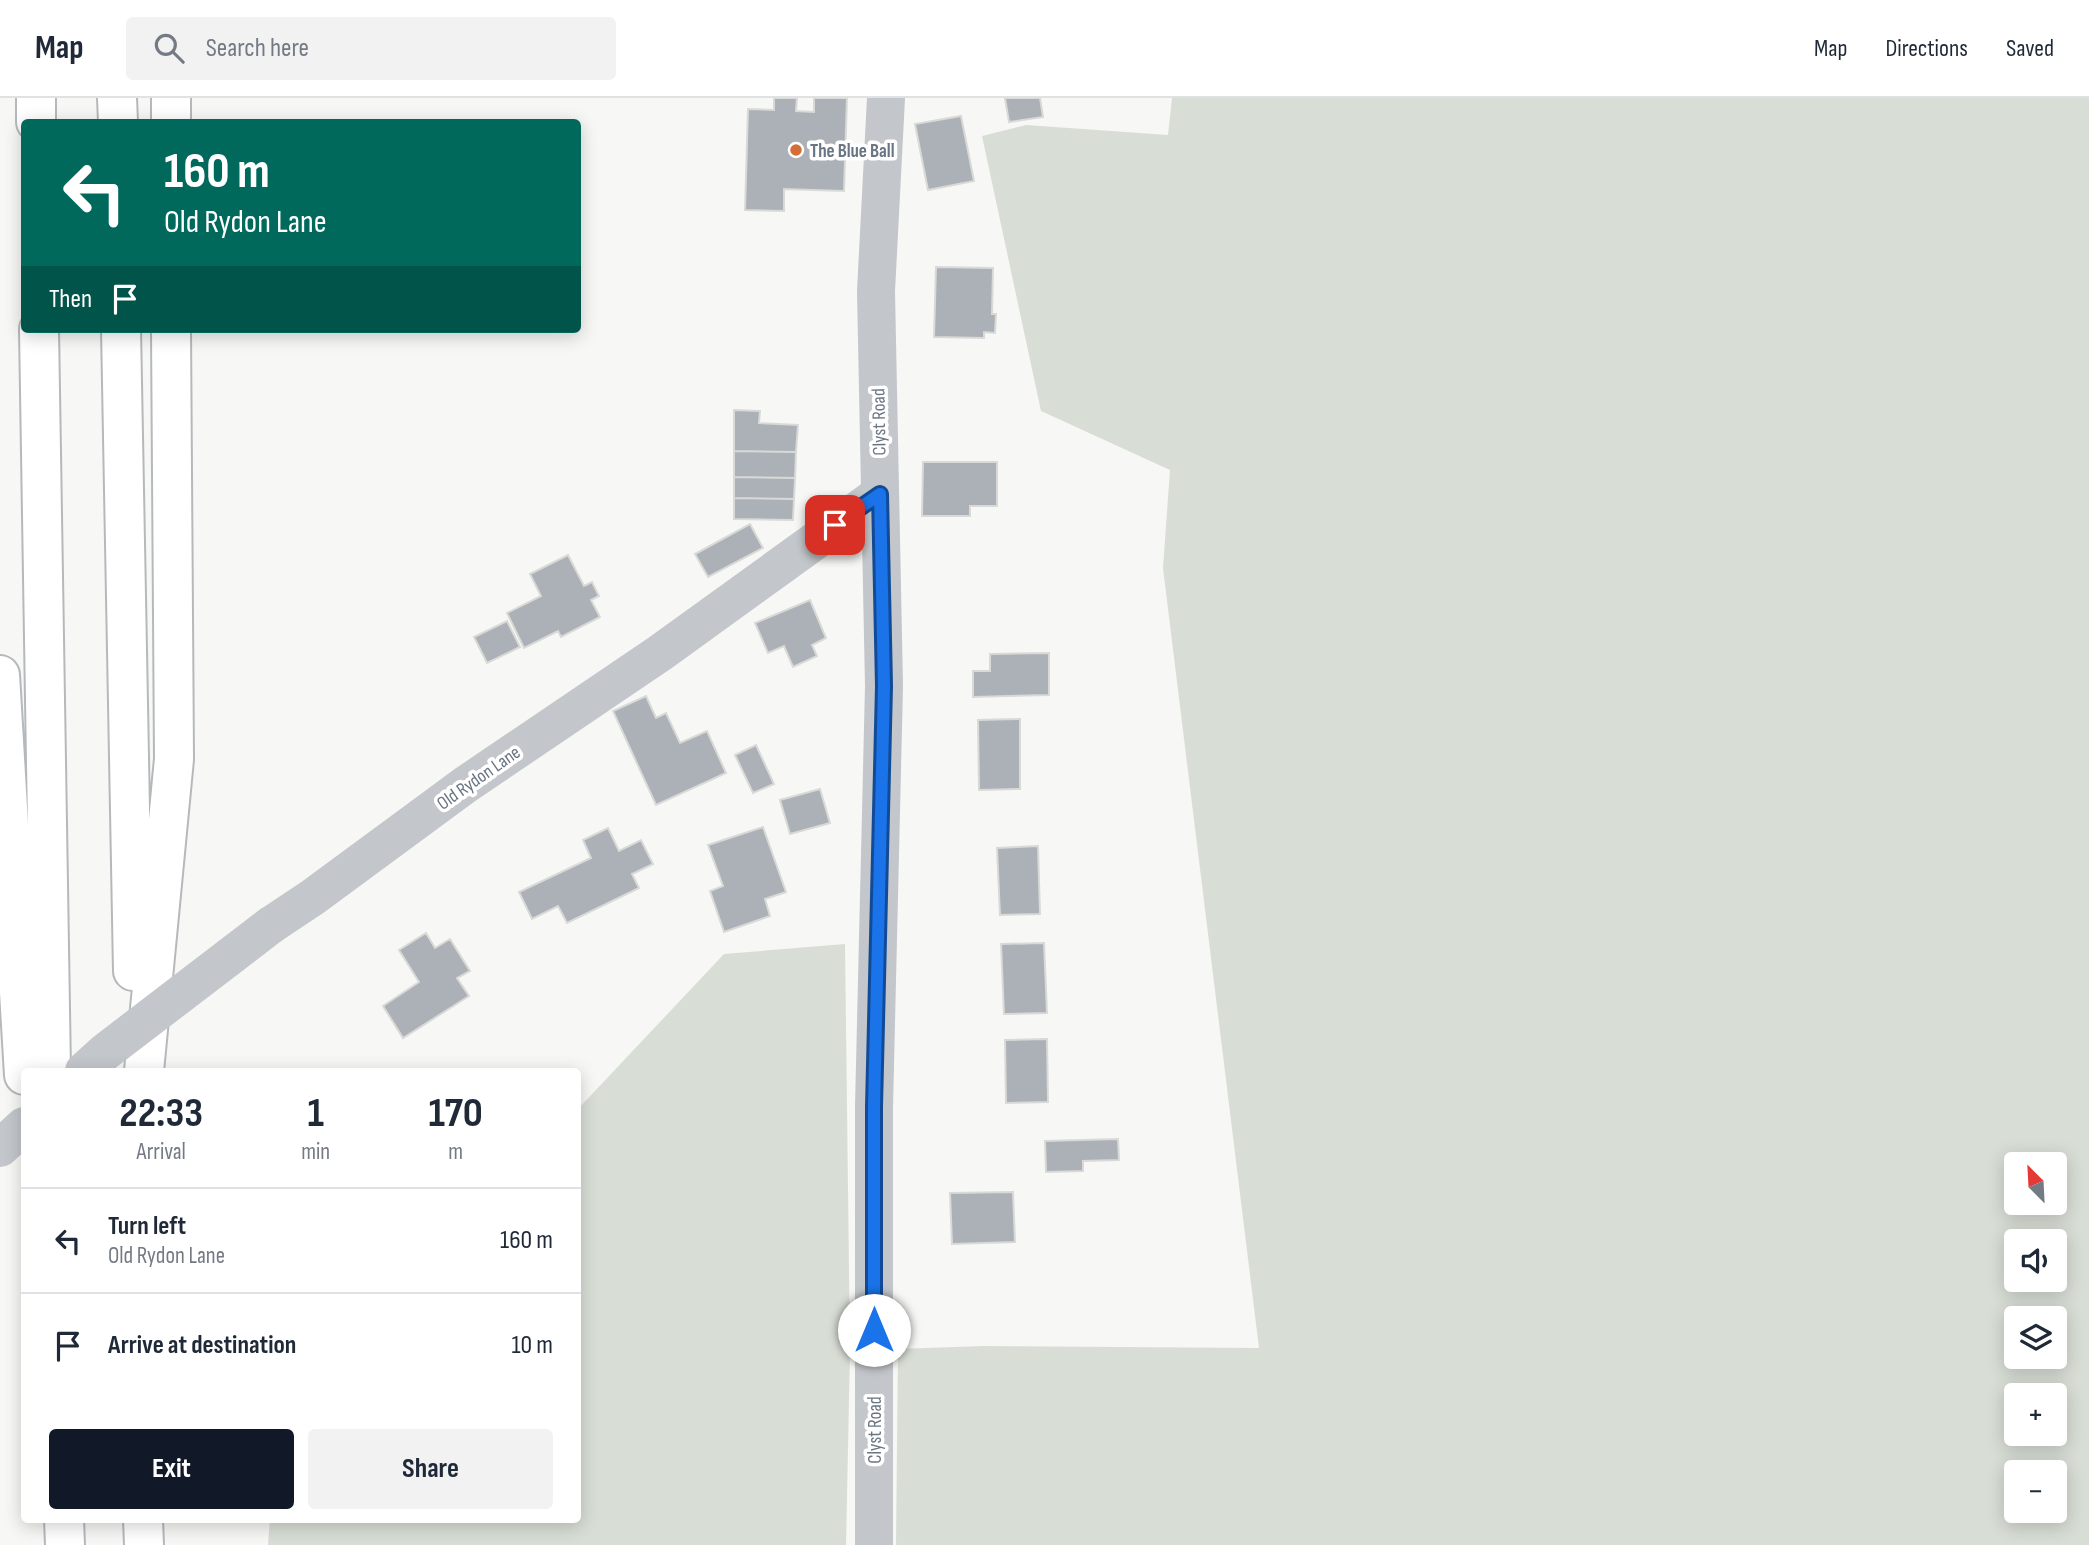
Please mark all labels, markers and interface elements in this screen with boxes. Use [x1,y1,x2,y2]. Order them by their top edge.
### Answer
search box [126,17,616,80]
text: Map [35,28,84,68]
icon: search [150,29,188,67]
text: Search here [206,33,309,64]
text: Map [1814,34,1847,63]
text: Directions [1885,34,1968,63]
text: Saved [2006,34,2054,63]
place label: The Blue Ball [810,140,895,163]
marker: The Blue Ball [788,142,804,158]
text: 160 m [164,143,270,202]
icon: left [49,147,140,238]
text: Old Rydon Lane [164,203,327,242]
icon: arrive [106,280,144,318]
text: Then [49,284,92,315]
street label: Clyst Road [867,388,892,456]
pin [805,495,865,555]
icon: arrive [816,506,854,544]
street label: Old Rydon Lane [433,741,525,815]
text: 22:33 [119,1088,203,1139]
text: 1 [308,1088,324,1139]
text: 170 [428,1088,483,1139]
text: Arrival [136,1138,186,1166]
text: min [301,1138,330,1166]
text: m [448,1138,463,1166]
north arrow [2004,1152,2067,1214]
map controls [2004,1152,2067,1523]
text: Turn left [108,1211,186,1242]
icon: left [49,1222,87,1260]
text: 160 m [500,1225,553,1256]
button: sound [2004,1229,2067,1292]
text: Old Rydon Lane [108,1242,225,1270]
position arrow [837,1293,911,1367]
button: layers [2004,1306,2067,1369]
icon: arrive [49,1327,87,1365]
text: Arrive at destination [108,1330,296,1361]
text: 10 m [511,1330,553,1361]
button: + [2004,1383,2067,1446]
street label: Clyst Road [864,1396,887,1464]
button: Exit [49,1429,294,1509]
button: Share [308,1429,553,1509]
button: − [2004,1460,2067,1523]

